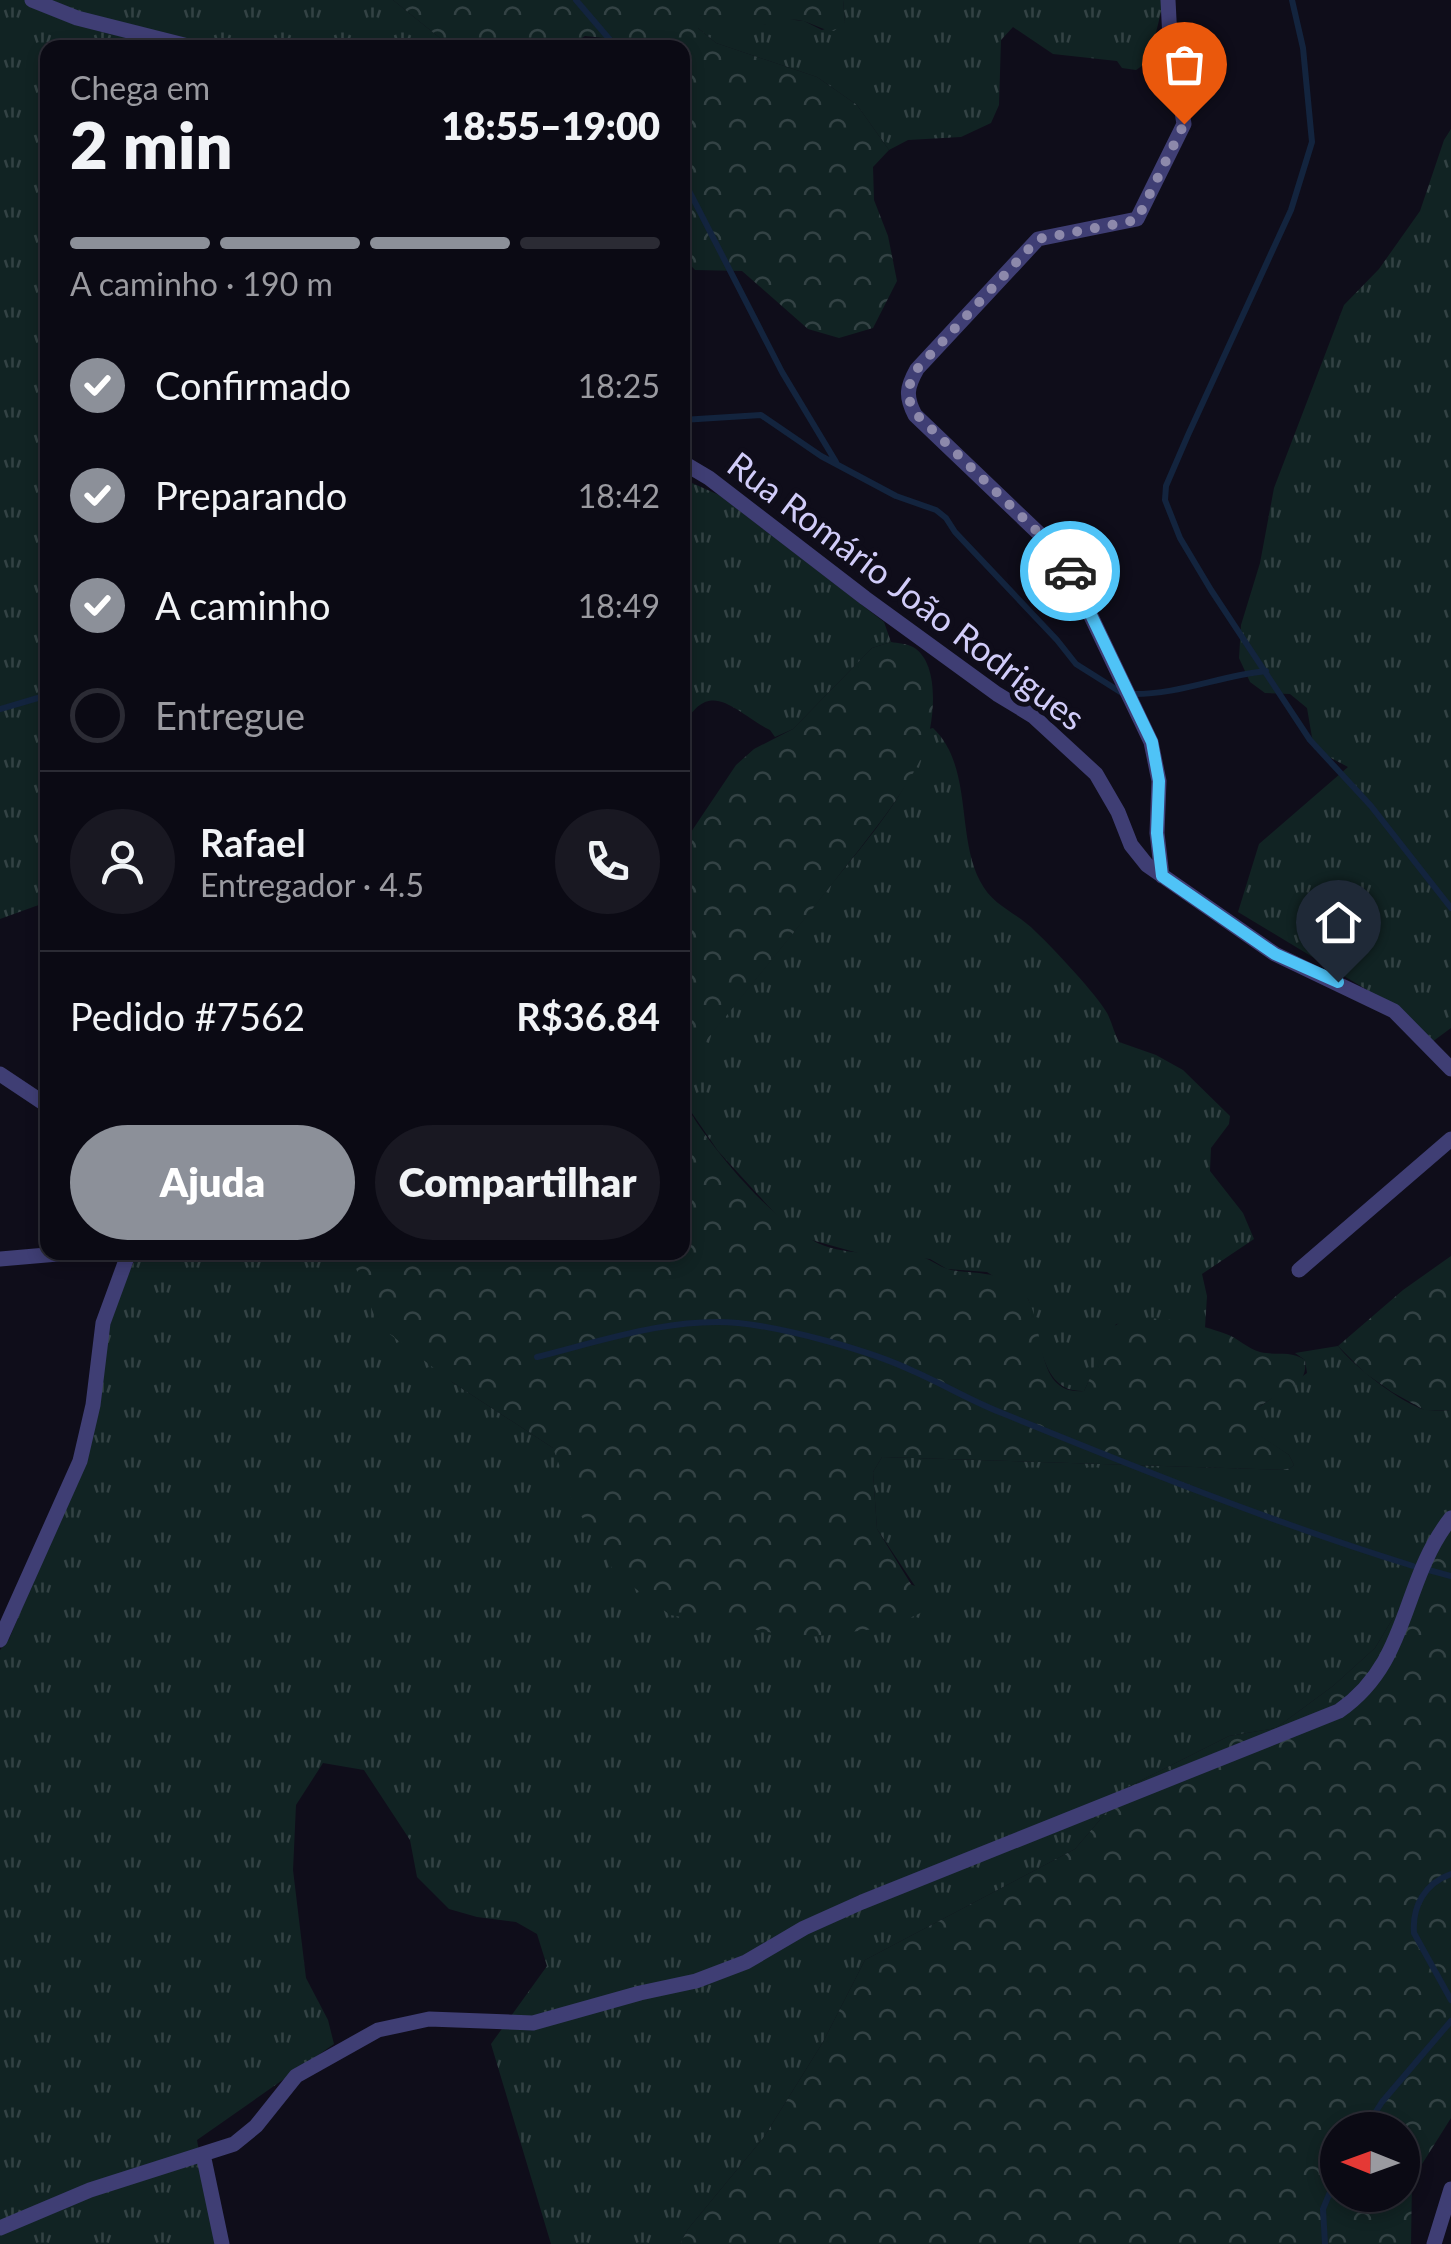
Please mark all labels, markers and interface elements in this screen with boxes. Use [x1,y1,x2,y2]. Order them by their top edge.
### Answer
pin [1142,22,1227,125]
icon: bag [1157,37,1212,92]
text: Chega em [70,68,210,107]
text: 18:55–19:00 [441,102,660,148]
text: 2 min [70,105,232,183]
text: A caminho · 190 m [70,264,333,303]
icon: check [70,358,125,413]
text: Confirmado [155,362,351,408]
text: 18:25 [578,366,660,405]
street label: Rua Romário João Rodrigues [720,442,1094,738]
icon: check [70,468,125,523]
text: Preparando [155,472,347,518]
text: 18:42 [578,476,660,515]
courier [1020,521,1120,621]
icon: car [1043,544,1098,599]
icon: check [70,578,125,633]
text: A caminho [155,582,331,628]
text: 18:49 [578,586,660,625]
text: Entregue [155,692,305,738]
button: person [70,809,175,914]
button: phone [555,809,660,914]
text: Rafael [200,819,306,865]
text: Entregador · 4.5 [200,865,424,904]
pin [1296,880,1381,983]
icon: home [1311,895,1366,950]
text: Pedido #7562 [70,993,305,1039]
text: R$36.84 [516,993,660,1039]
button: Ajuda [70,1125,355,1240]
button: Compartilhar [375,1125,660,1240]
north arrow [1320,2112,1420,2212]
map controls [1320,2112,1420,2212]

